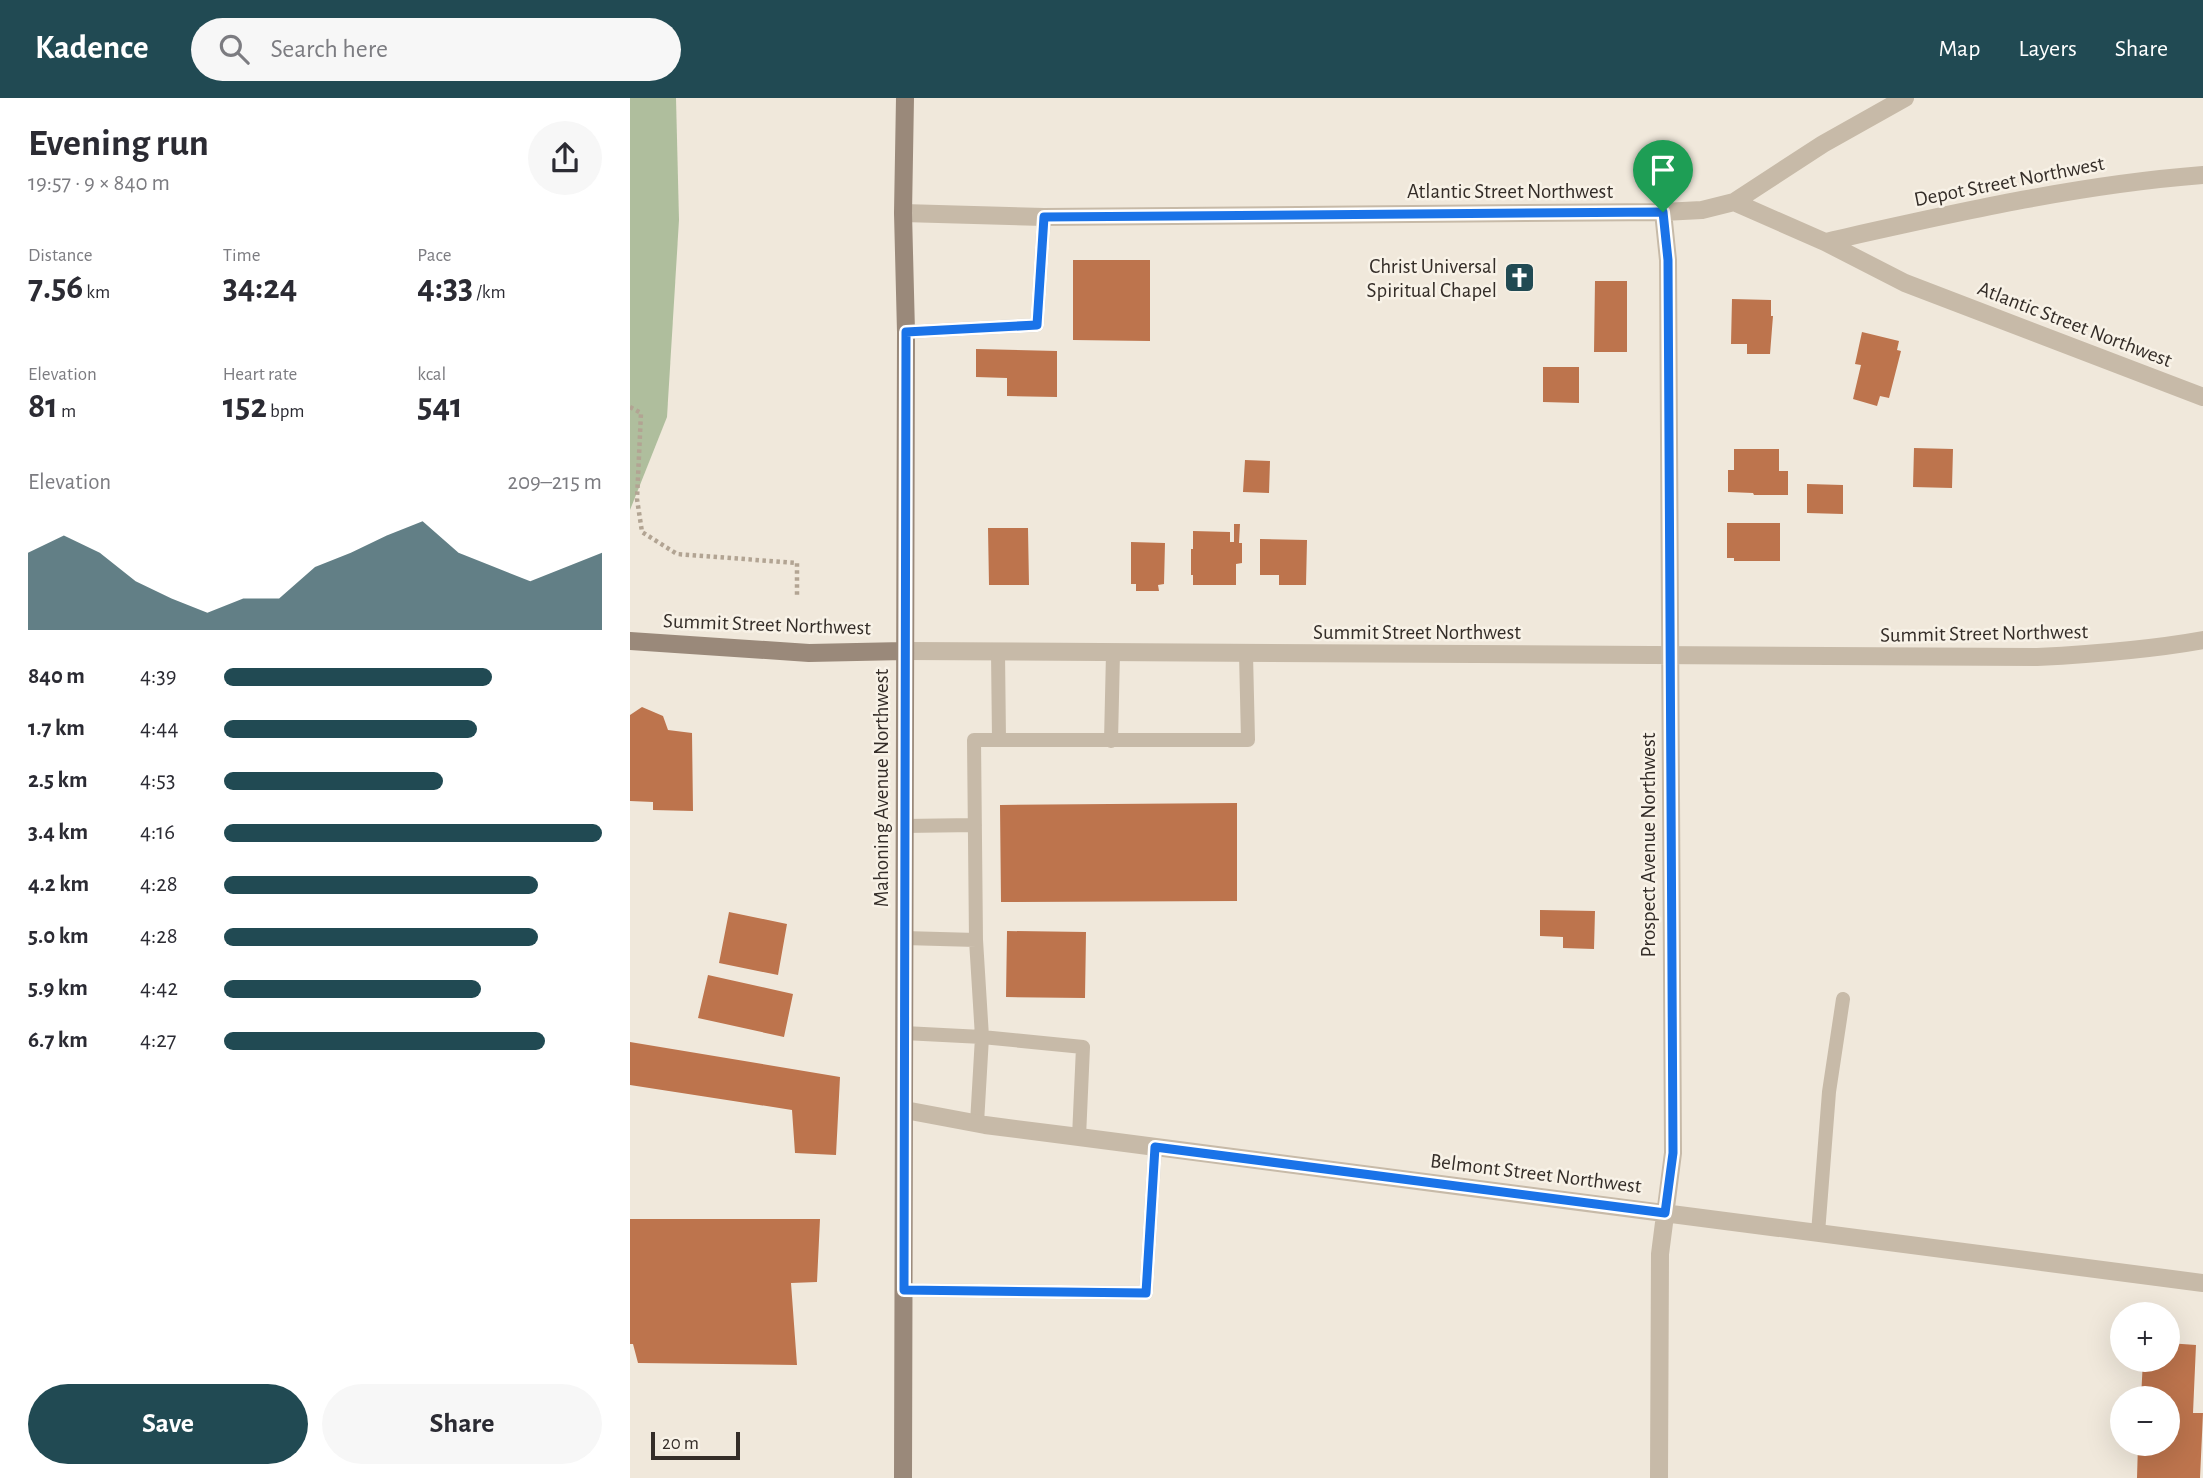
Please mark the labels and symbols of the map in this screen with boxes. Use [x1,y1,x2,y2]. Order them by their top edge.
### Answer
pin [1633,140,1693,212]
street label: Depot Street Northwest [1912,153,2106,210]
street label: Atlantic Street Northwest [1407,181,1613,202]
place label: Christ Universal Spiritual Chapel [1367,256,1497,301]
church icon: Christ Universal Spiritual Chapel [1503,261,1537,295]
street label: Atlantic Street Northwest [1975,278,2175,371]
street label: Summit Street Northwest [663,610,872,639]
street label: Summit Street Northwest [1880,621,2088,646]
street label: Summit Street Northwest [1313,622,1521,643]
street label: Mahoning Avenue Northwest [871,669,892,907]
street label: Prospect Avenue Northwest [1638,732,1659,957]
street label: Belmont Street Northwest [1429,1150,1643,1197]
scale bar [651,1429,740,1461]

